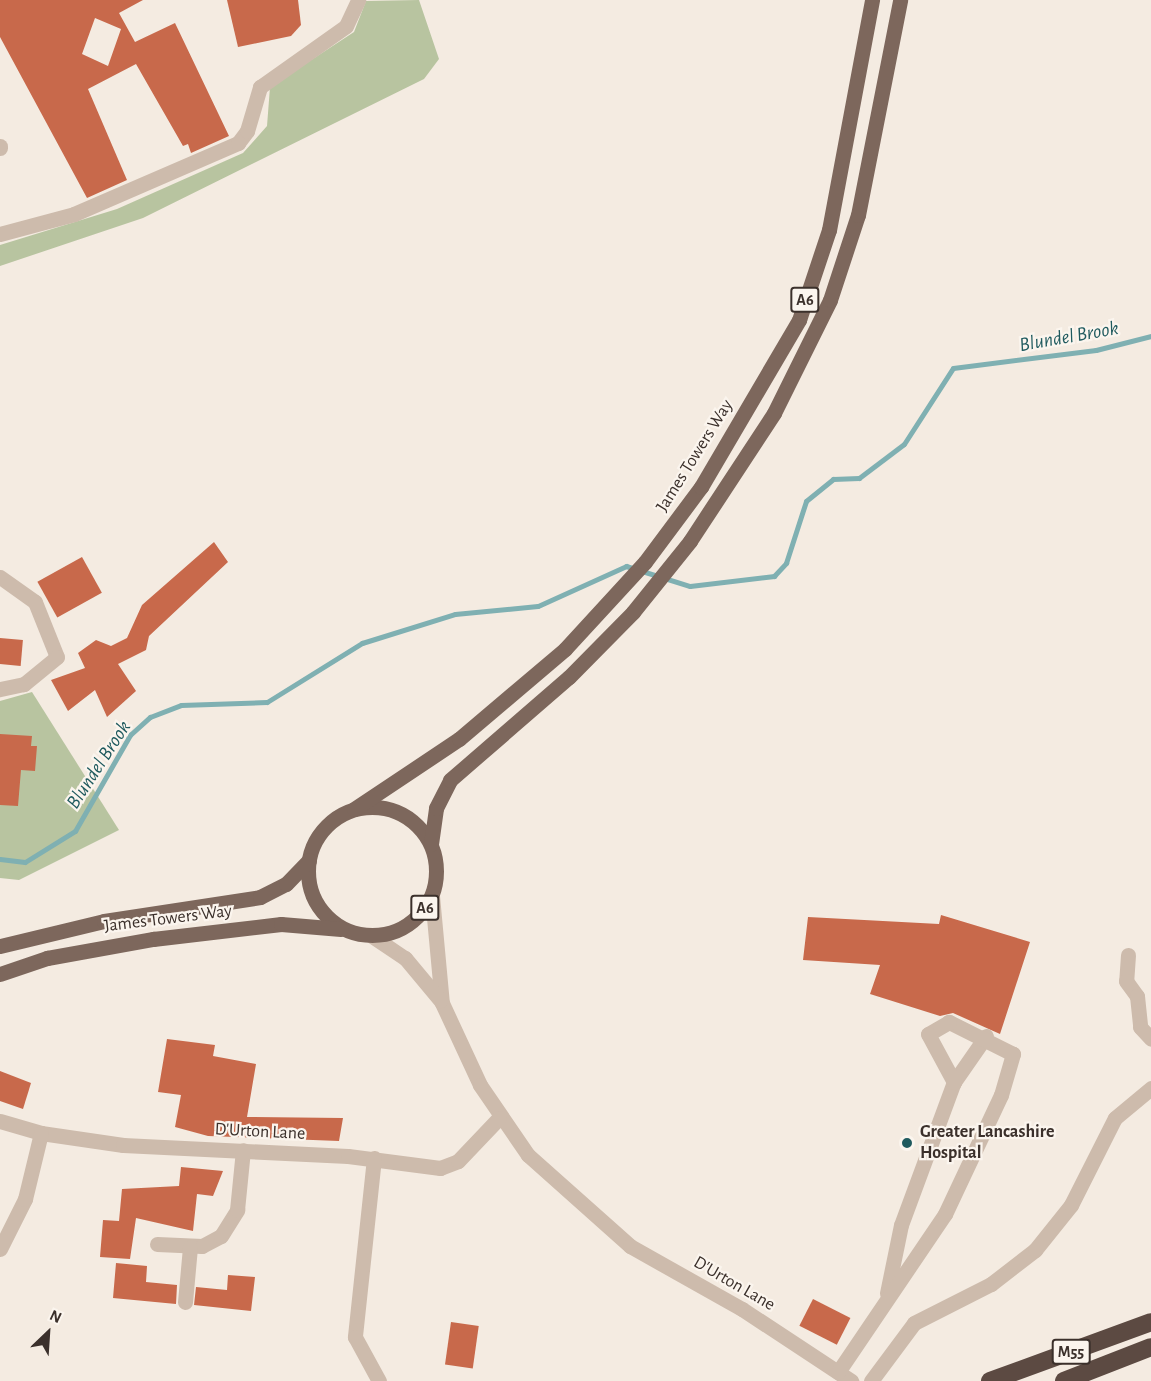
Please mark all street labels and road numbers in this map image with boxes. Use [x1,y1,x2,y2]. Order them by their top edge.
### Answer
road number: A6 [790,287,820,313]
street label: James Towers Way [652,396,738,516]
road number: A6 [410,895,440,921]
street label: James Towers Way [103,900,233,938]
street label: D'Urton Lane [214,1119,306,1145]
street label: D'Urton Lane [689,1252,779,1316]
road number: M55 [1052,1339,1090,1365]

